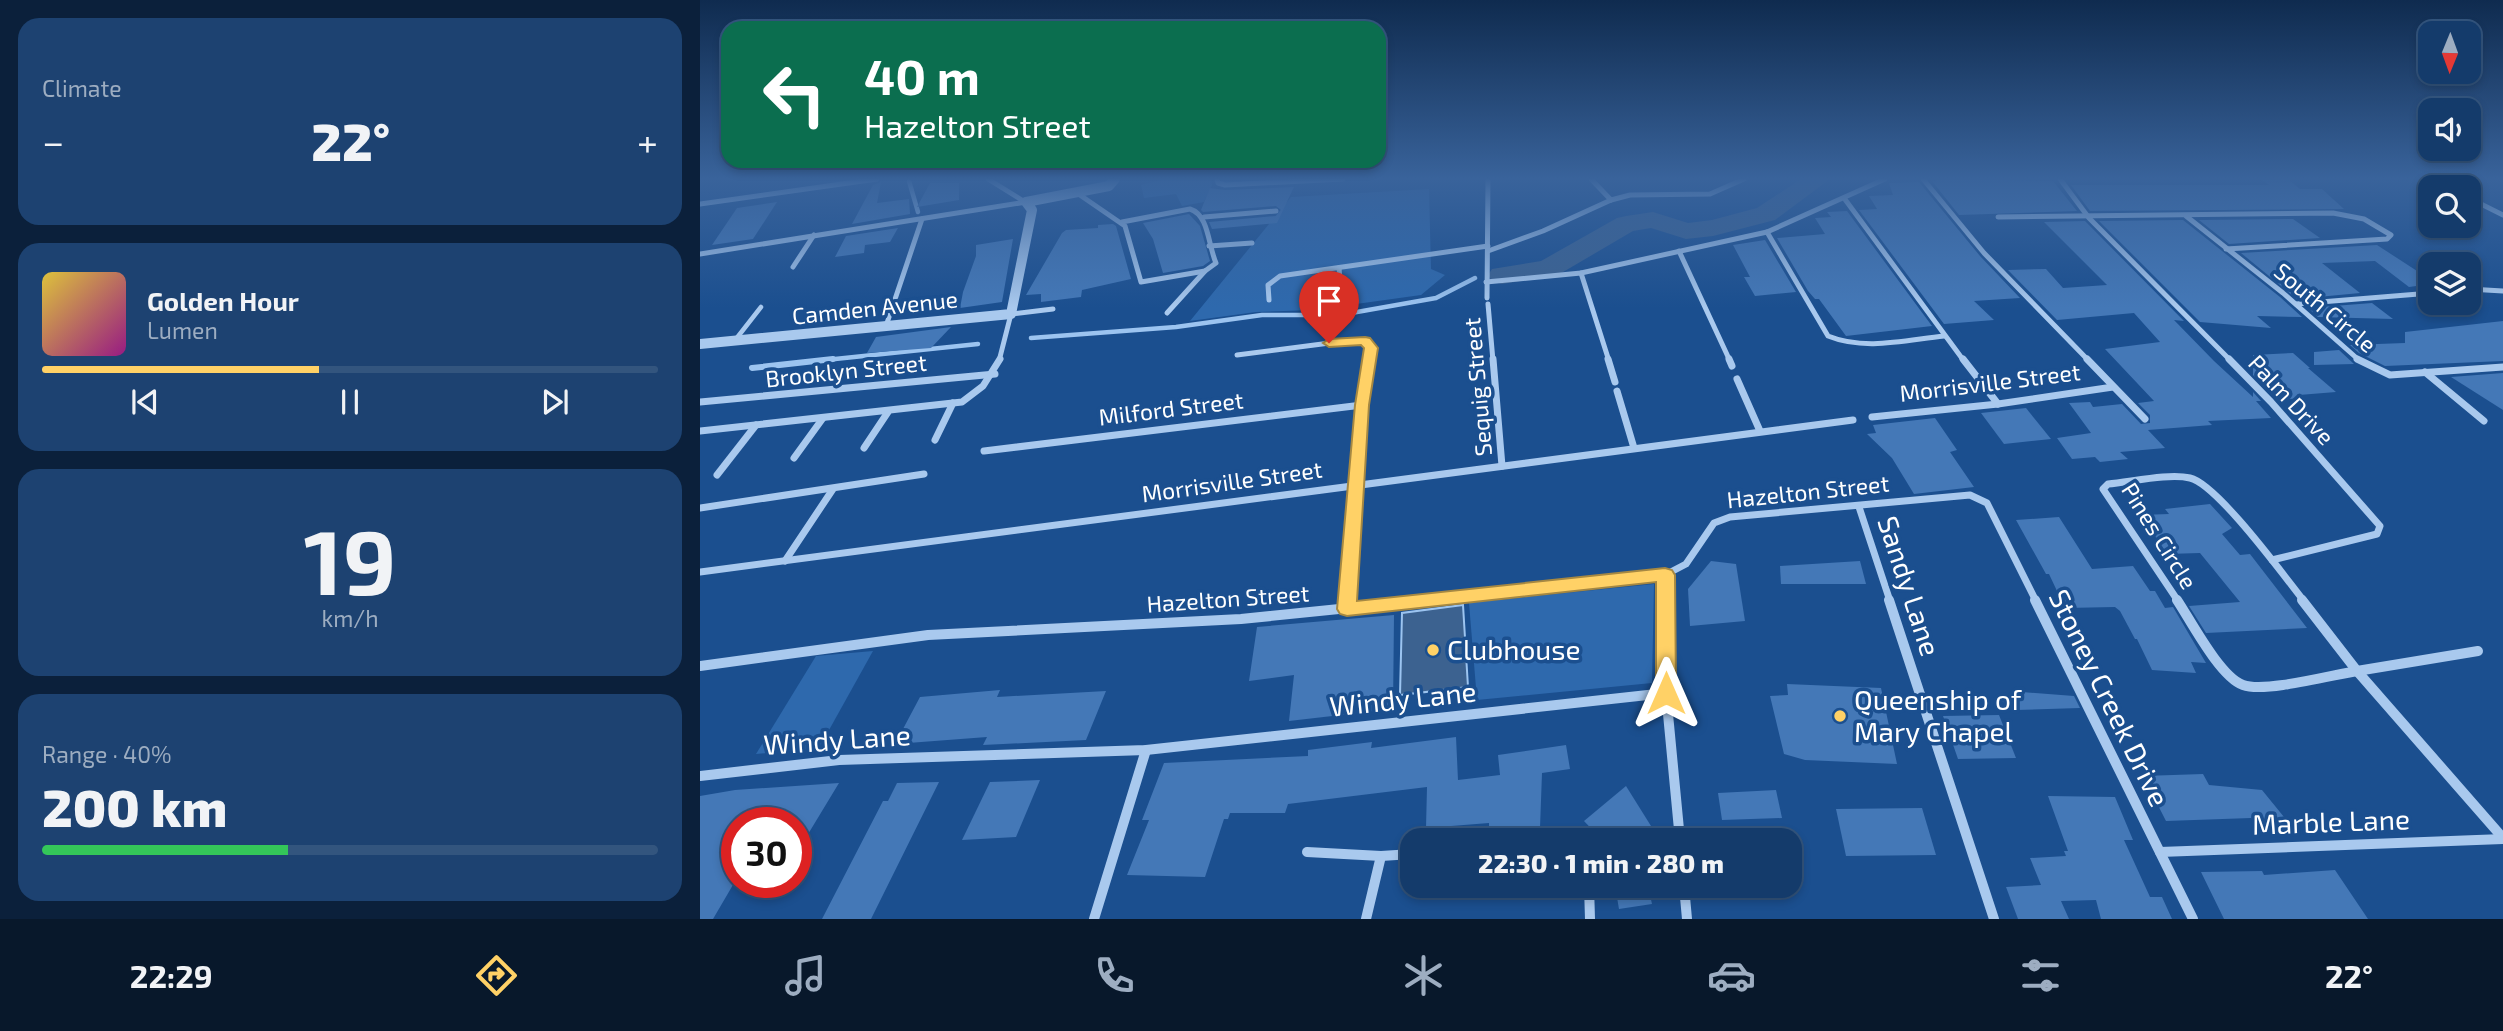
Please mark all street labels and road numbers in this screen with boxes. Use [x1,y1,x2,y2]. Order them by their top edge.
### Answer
street label: South Circle [2269,256,2382,358]
street label: Camden Avenue [791,284,959,330]
street label: Sequig Street [1457,316,1497,458]
street label: Brooklyn Street [764,348,928,392]
street label: Palm Drive [2243,349,2340,450]
street label: Morrisville Street [1898,357,2082,407]
street label: Milford Street [1097,385,1245,431]
street label: Morrisville Street [1140,454,1324,508]
street label: Hazelton Street [1725,469,1891,513]
street label: Pines Circle [2116,477,2204,594]
street label: Sandy Lane [1871,512,1949,660]
street label: Hazelton Street [1146,578,1310,618]
street label: Stoney Creek Drive [2043,583,2177,812]
street label: Windy Lane [1328,673,1478,723]
street label: Windy Lane [762,717,912,761]
street label: Marble Lane [2252,801,2410,841]

